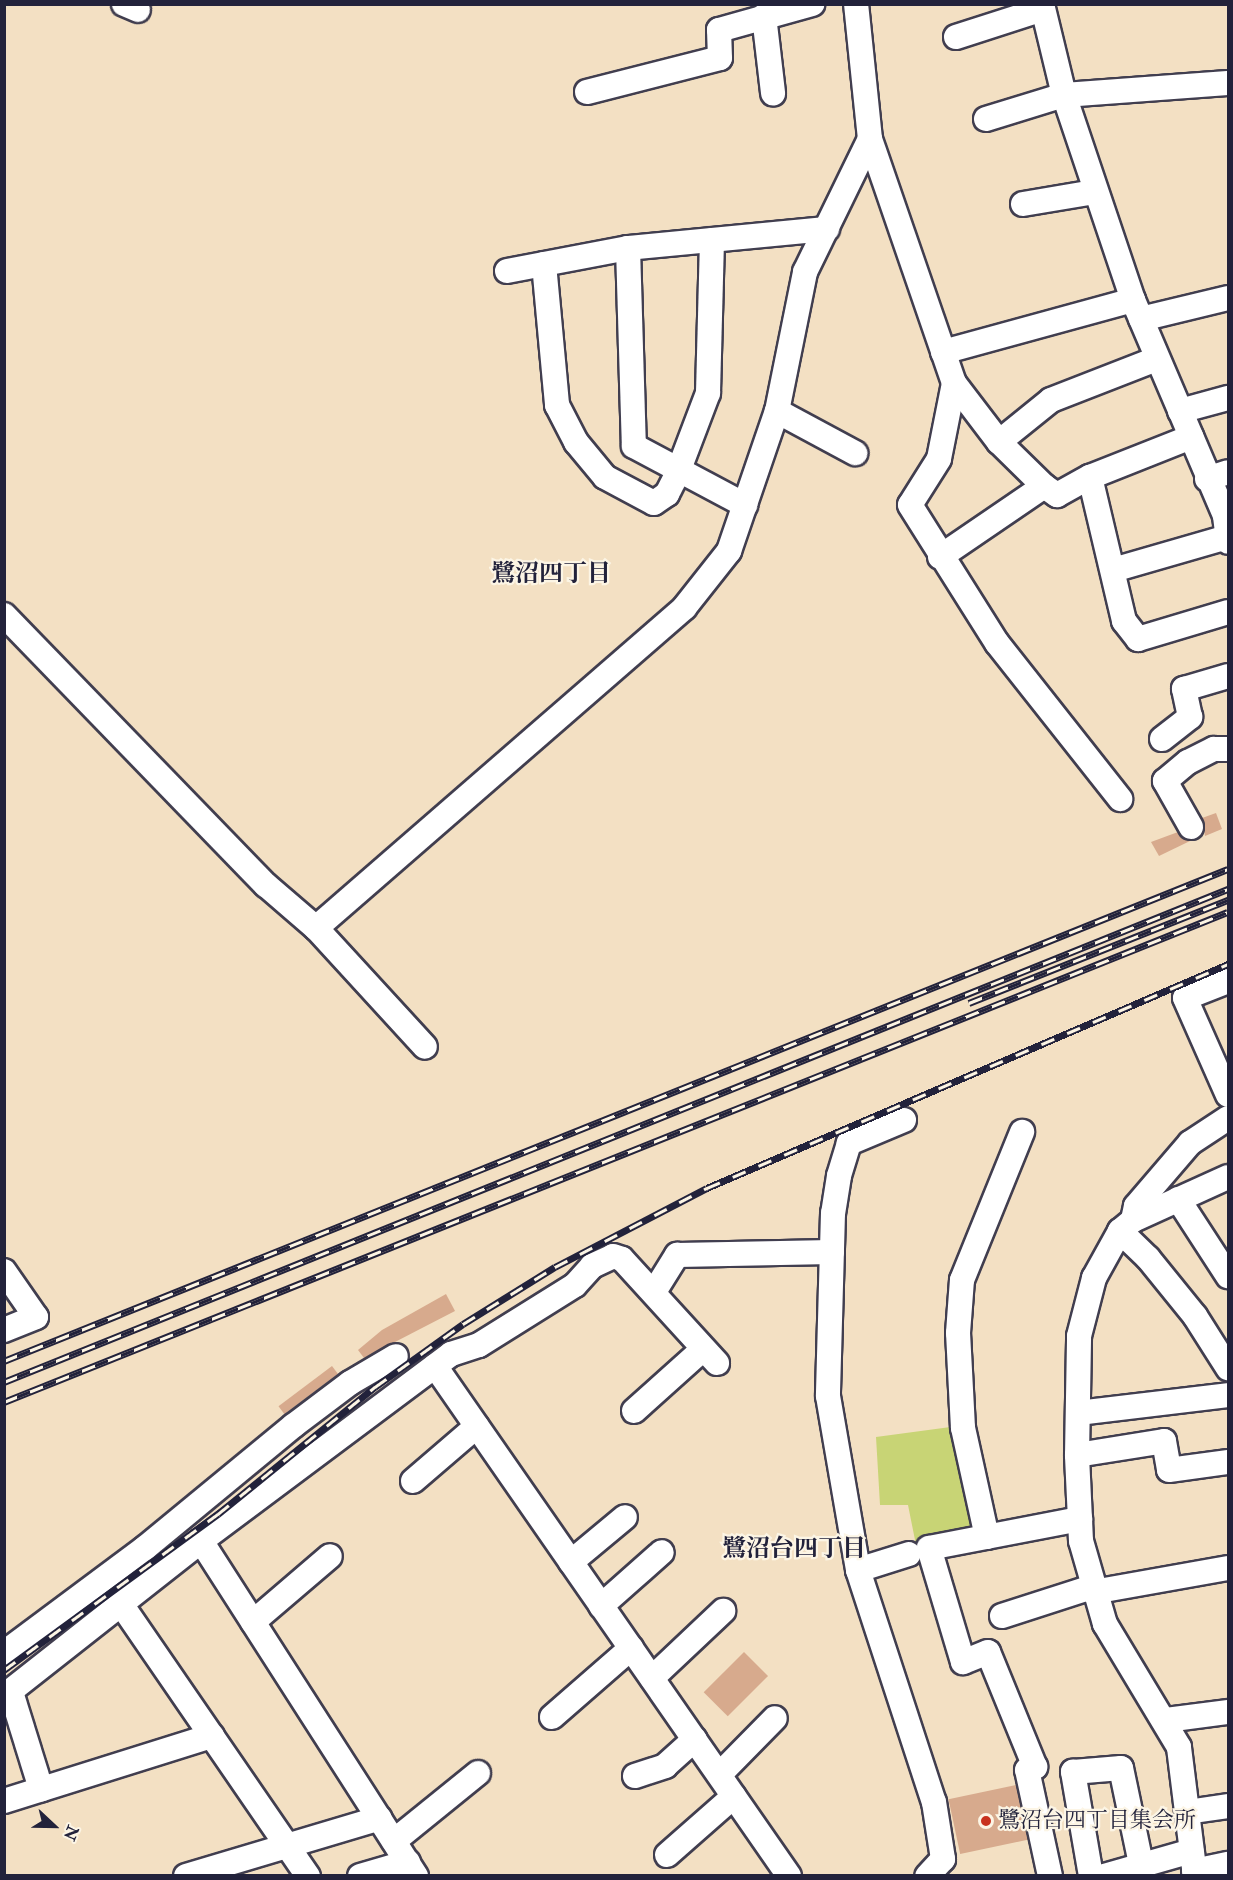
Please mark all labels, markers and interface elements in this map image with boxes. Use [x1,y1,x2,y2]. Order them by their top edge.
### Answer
district label: 鷺沼四丁目 [491,560,611,588]
district label: 鷺沼台四丁目 [722,1535,866,1563]
north arrow [24,1796,84,1856]
place label: 鷺沼台四丁目集会所 [998,1808,1196,1834]
marker: 鷺沼台四丁目集会所 [979,1814,993,1828]
text: N [59,1822,83,1843]

